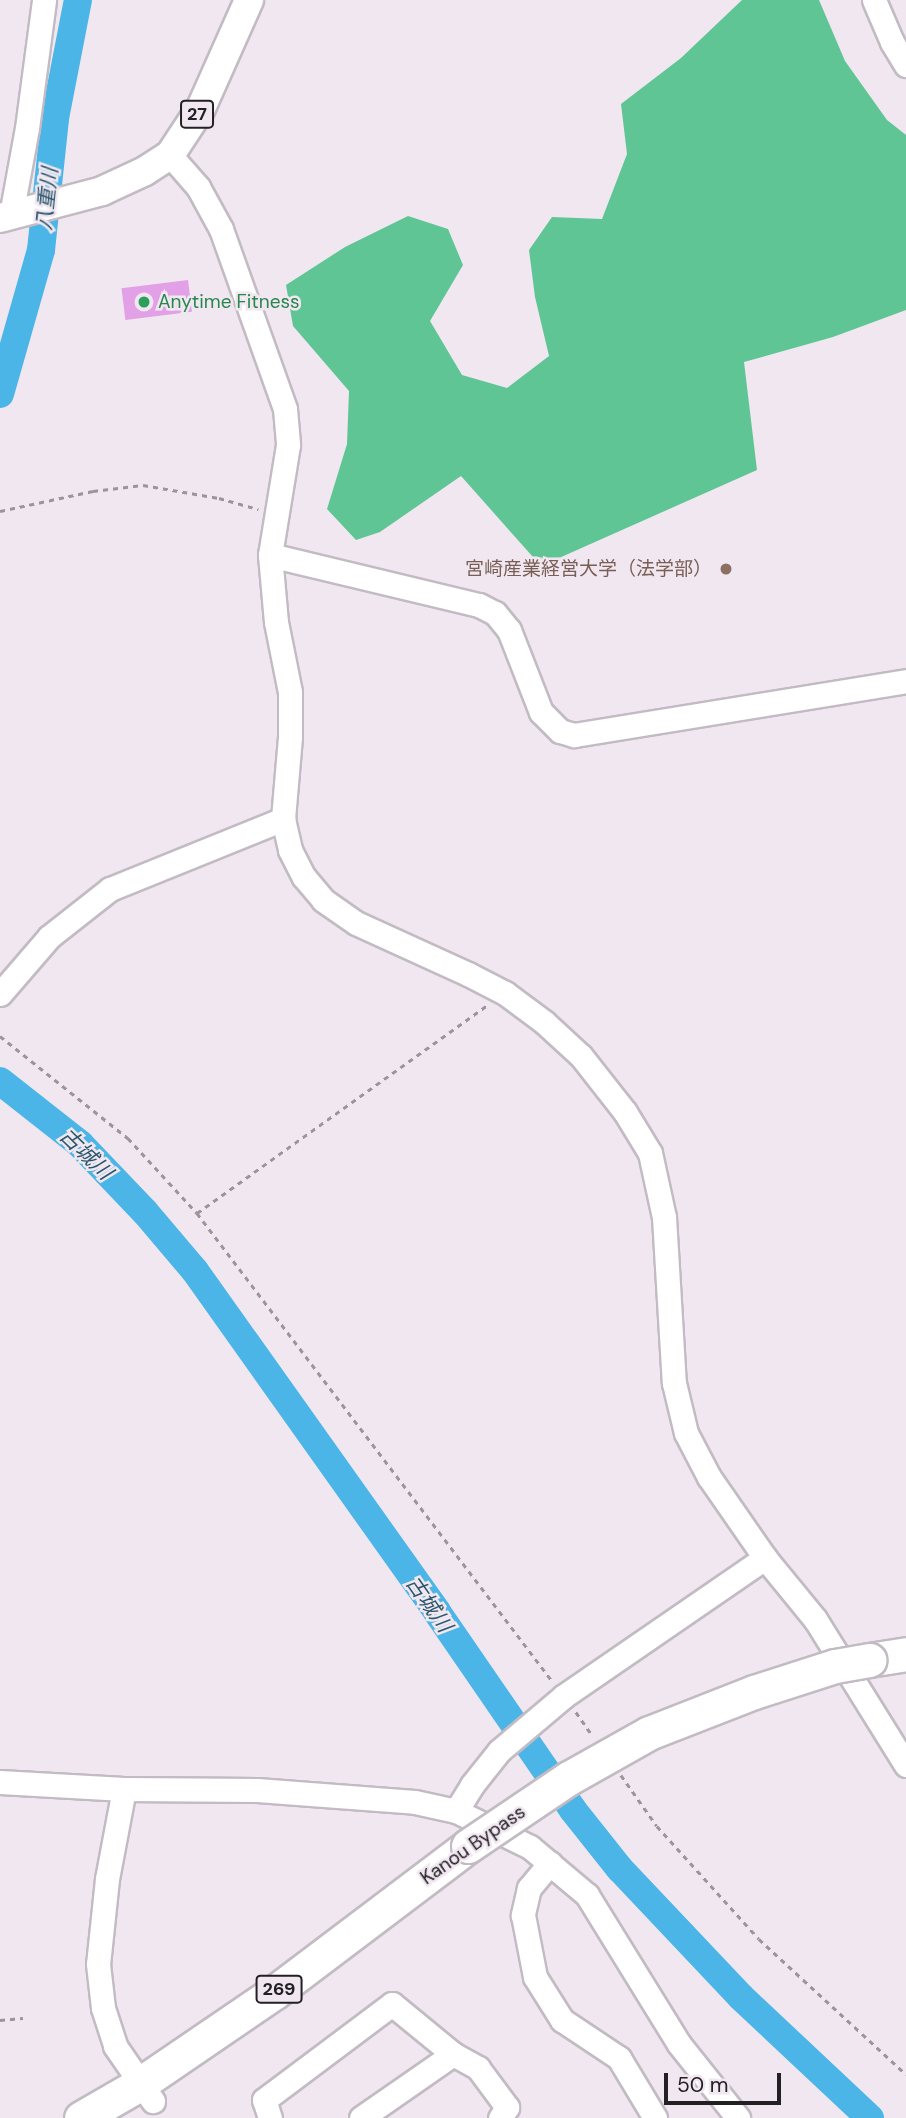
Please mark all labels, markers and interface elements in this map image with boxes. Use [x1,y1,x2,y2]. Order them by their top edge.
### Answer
road number: 27 [180,100,214,128]
water label: 八重川 [31,166,63,232]
place label: Anytime Fitness [158,291,300,313]
marker: Anytime Fitness [136,294,152,310]
place label: 宮崎産業経営大学（法学部） [465,558,712,580]
marker: 宮崎産業経営大学（法学部） [718,561,734,577]
water label: 古城川 [55,1123,117,1185]
water label: 古城川 [401,1571,457,1637]
street label: Kanou Bypass [416,1801,530,1889]
road number: 269 [254,1975,304,2004]
scale bar [668,2058,785,2102]
text: 50 m [677,2071,728,2099]

